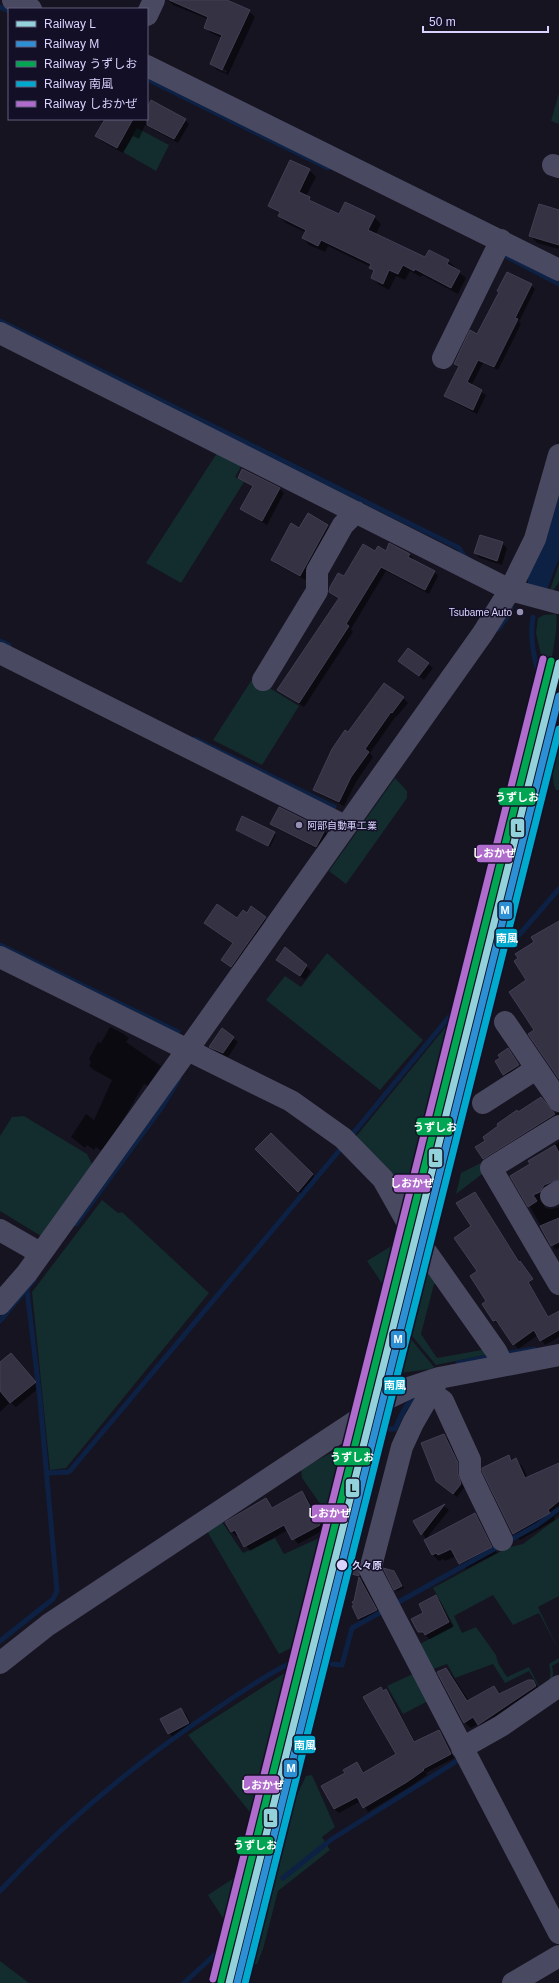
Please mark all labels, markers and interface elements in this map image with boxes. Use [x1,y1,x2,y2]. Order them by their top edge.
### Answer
legend [8,8,148,120]
scale bar [423,8,548,34]
text: 50 m [429,15,456,29]
text: Railway L [44,17,96,31]
text: Railway M [44,37,99,51]
text: Railway うずしお [44,57,137,71]
text: Railway 南風 [44,77,113,91]
text: Railway しおかぜ [44,97,137,111]
place label: Tsubame Auto [449,607,512,618]
marker: Tsubame Auto [515,607,525,617]
line badge: うずしお [498,787,536,806]
text: うずしお [495,791,539,803]
line badge: L [510,818,525,838]
marker: 阿部自動車工業 [294,820,304,830]
place label: 阿部自動車工業 [307,820,377,831]
text: L [515,822,522,834]
line badge: しおかぜ [476,844,513,863]
text: しおかぜ [472,847,516,859]
line badge: M [498,901,513,920]
text: M [500,904,510,916]
line badge: 南風 [495,928,518,948]
text: 南風 [496,932,518,944]
line badge: うずしお [416,1117,453,1136]
text: うずしお [413,1121,457,1133]
line badge: L [428,1148,443,1168]
text: L [432,1152,439,1164]
line badge: しおかぜ [393,1174,431,1193]
text: しおかぜ [390,1177,434,1189]
line badge: M [390,1330,406,1349]
text: M [393,1333,403,1345]
line badge: 南風 [383,1376,406,1395]
text: 南風 [384,1379,406,1391]
line badge: うずしお [333,1447,371,1466]
text: うずしお [330,1451,374,1463]
line badge: L [345,1478,360,1498]
text: L [350,1482,357,1494]
line badge: しおかぜ [311,1504,348,1523]
text: しおかぜ [307,1507,351,1519]
marker: 久々原 [335,1558,349,1572]
place label: 久々原 [352,1560,382,1571]
line badge: 南風 [293,1735,316,1754]
text: 南風 [294,1739,316,1751]
line badge: M [283,1759,298,1778]
text: M [286,1762,296,1774]
line badge: しおかぜ [243,1775,280,1794]
text: しおかぜ [240,1779,284,1791]
line badge: L [263,1808,278,1828]
text: L [267,1812,274,1824]
line badge: うずしお [236,1836,274,1855]
text: うずしお [233,1839,277,1851]

